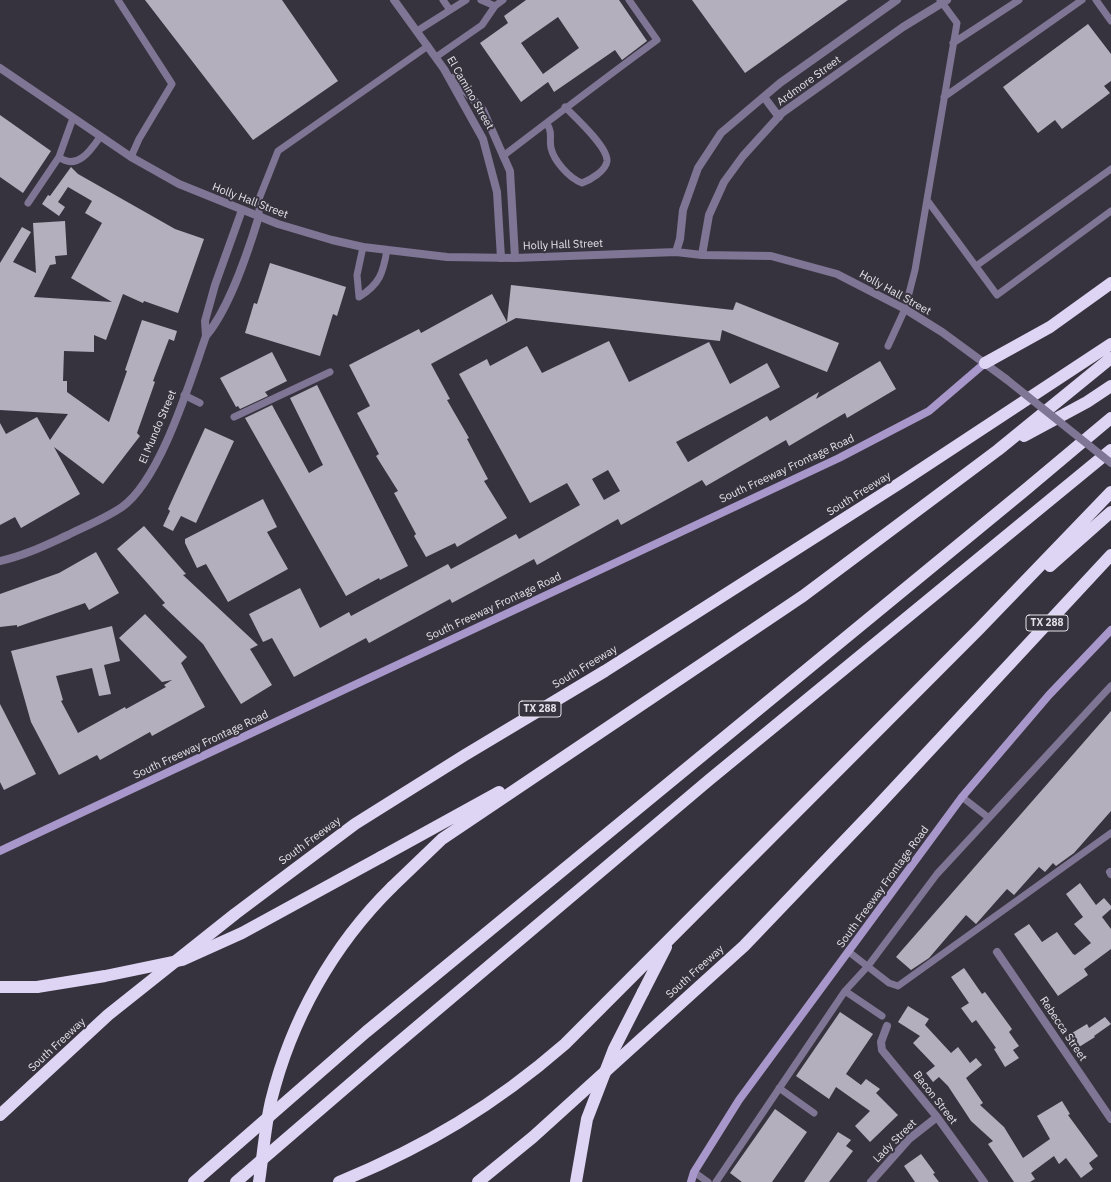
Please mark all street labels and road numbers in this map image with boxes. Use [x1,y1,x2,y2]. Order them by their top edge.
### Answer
street label: Ardmore Street [774,53,844,109]
street label: El Camino Street [444,54,496,132]
street label: Holly Hall Street [210,180,290,222]
street label: Holly Hall Street [523,237,603,253]
street label: Holly Hall Street [857,268,933,318]
street label: El Mundo Street [137,388,179,466]
street label: South Freeway Frontage Road [717,432,857,506]
street label: South Freeway [825,469,893,519]
street label: South Freeway Frontage Road [424,570,564,644]
road number: TX 288 [1026,615,1068,631]
street label: South Freeway [550,643,620,691]
road number: TX 288 [519,701,561,717]
street label: South Freeway Frontage Road [131,708,271,782]
street label: South Freeway [277,814,343,868]
street label: South Freeway Frontage Road [834,823,932,951]
street label: South Freeway [663,943,727,1001]
street label: Rebecca Street [1037,994,1089,1064]
street label: South Freeway [26,1015,88,1075]
street label: Bacon Street [910,1069,960,1127]
street label: Lady Street [871,1117,919,1165]

